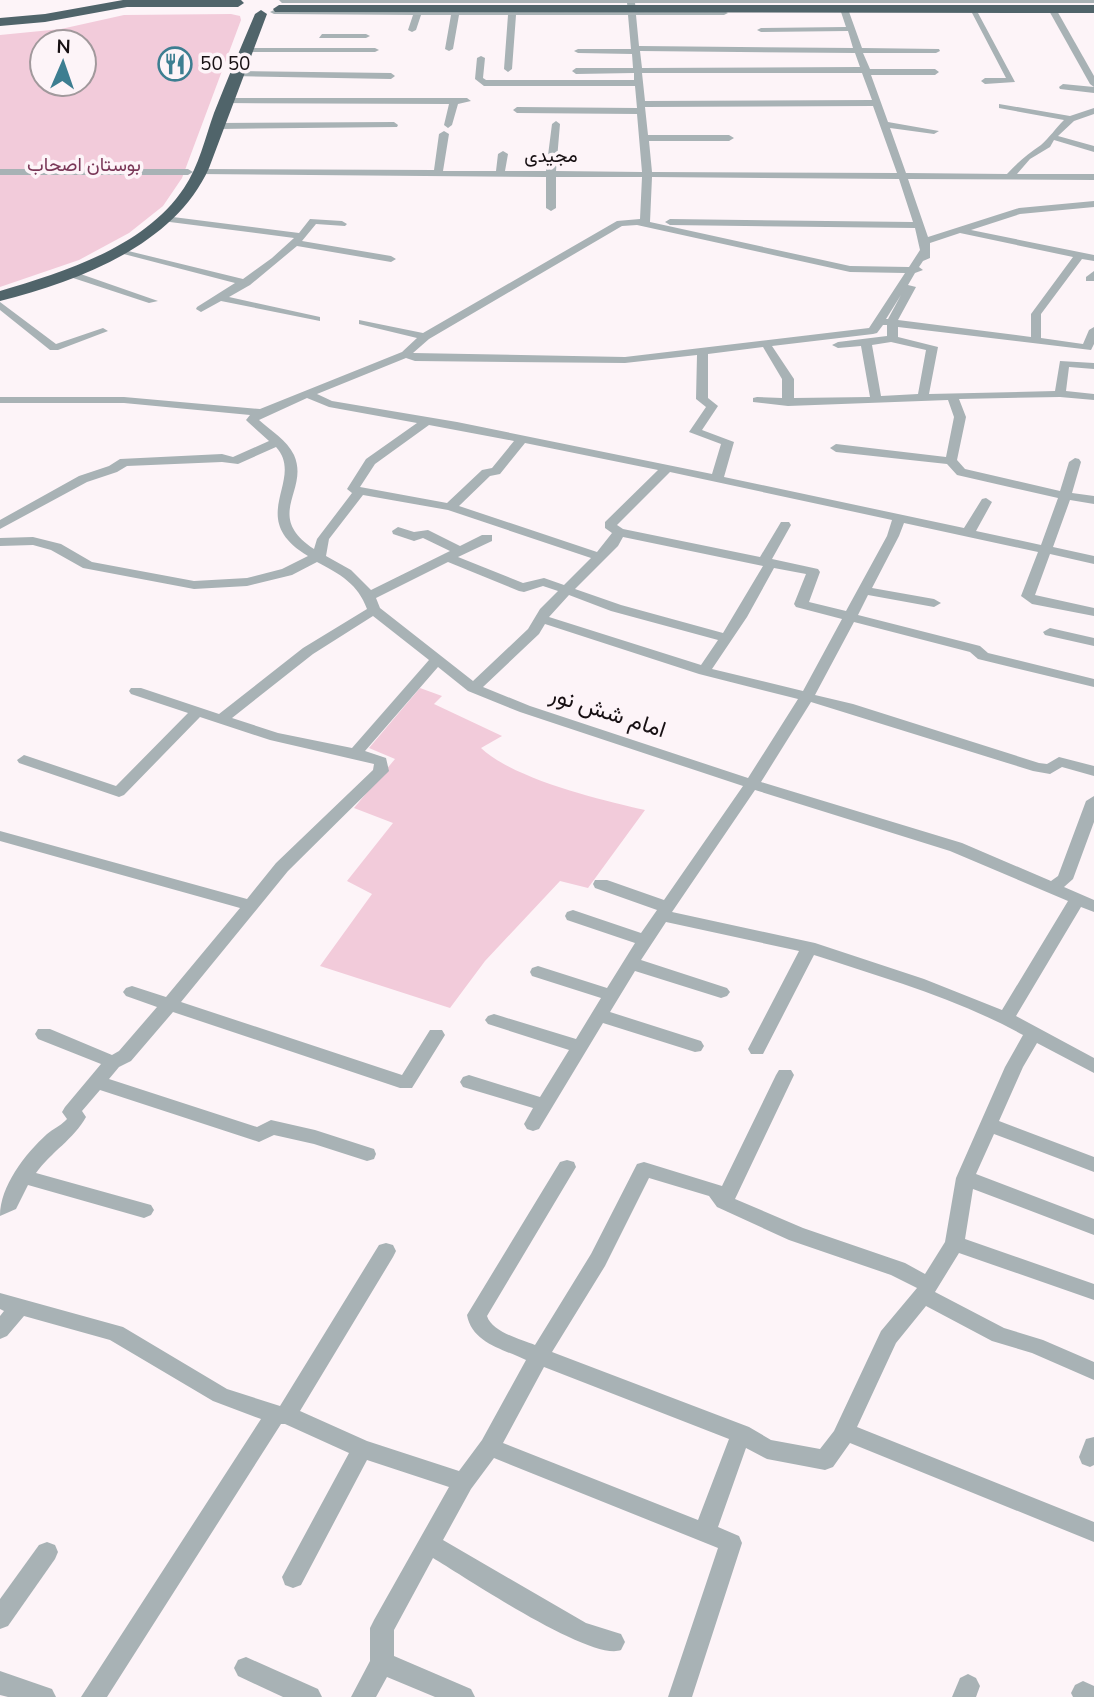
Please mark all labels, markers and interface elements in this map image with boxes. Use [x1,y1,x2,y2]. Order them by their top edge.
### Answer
north arrow [28,28,98,98]
text: N [56,34,71,60]
restaurant icon: 50 50 [156,45,194,83]
place label: 50 50 [200,51,250,77]
street label: مجیدی [524,143,578,169]
park label: بوستان اصحاب [27,152,141,178]
street label: امام شش نور [545,678,670,745]

